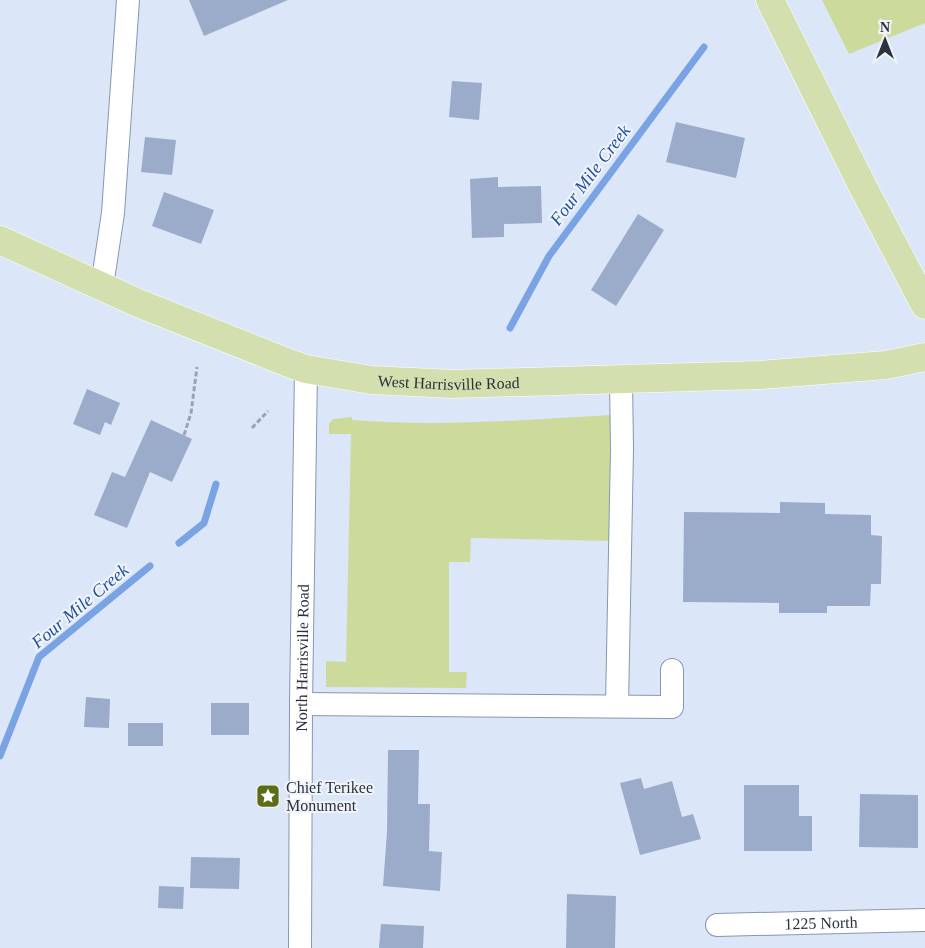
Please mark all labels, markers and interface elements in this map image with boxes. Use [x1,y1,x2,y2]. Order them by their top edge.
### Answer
north arrow [860,15,910,65]
text: N [880,20,890,35]
water label: Four Mile Creek [545,120,635,230]
street label: West Harrisville Road [377,372,520,393]
water label: Four Mile Creek [27,559,133,653]
street label: North Harrisville Road [292,584,311,732]
place label: Chief Terikee Monument [286,779,373,814]
place icon: Chief Terikee Monument [255,783,281,809]
street label: 1225 North [784,913,858,932]

